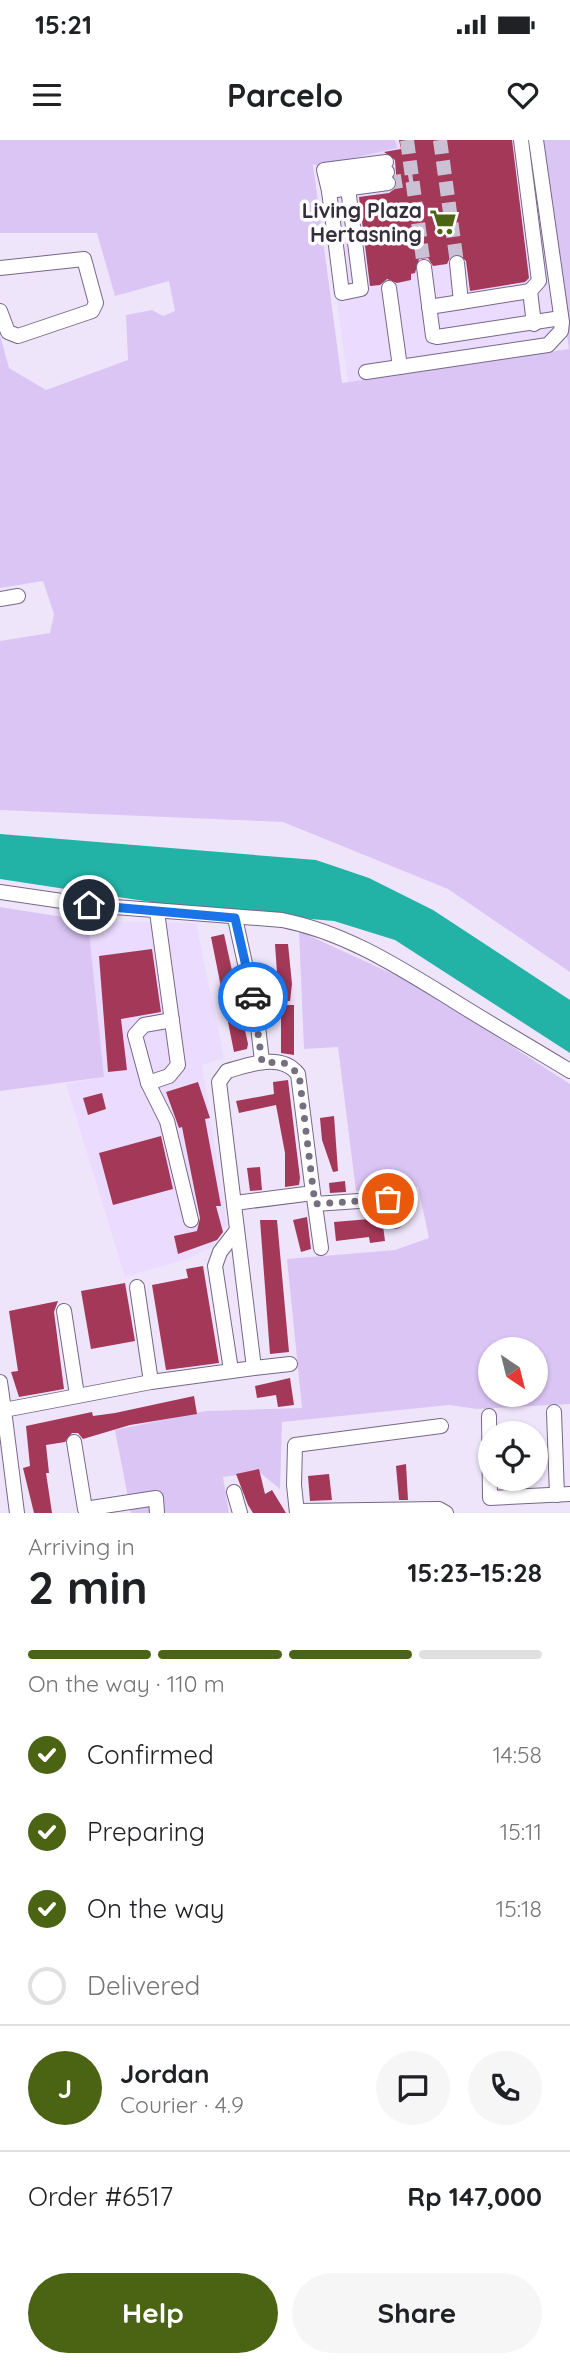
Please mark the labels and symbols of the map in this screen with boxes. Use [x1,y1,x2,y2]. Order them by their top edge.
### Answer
place label: Living Plaza Hertasning [302,197,422,247]
supermarket icon: Living Plaza Hertasning [428,207,458,237]
pin [59,875,119,935]
courier [218,962,288,1032]
pin [358,1169,418,1229]
north arrow [478,1337,548,1407]

